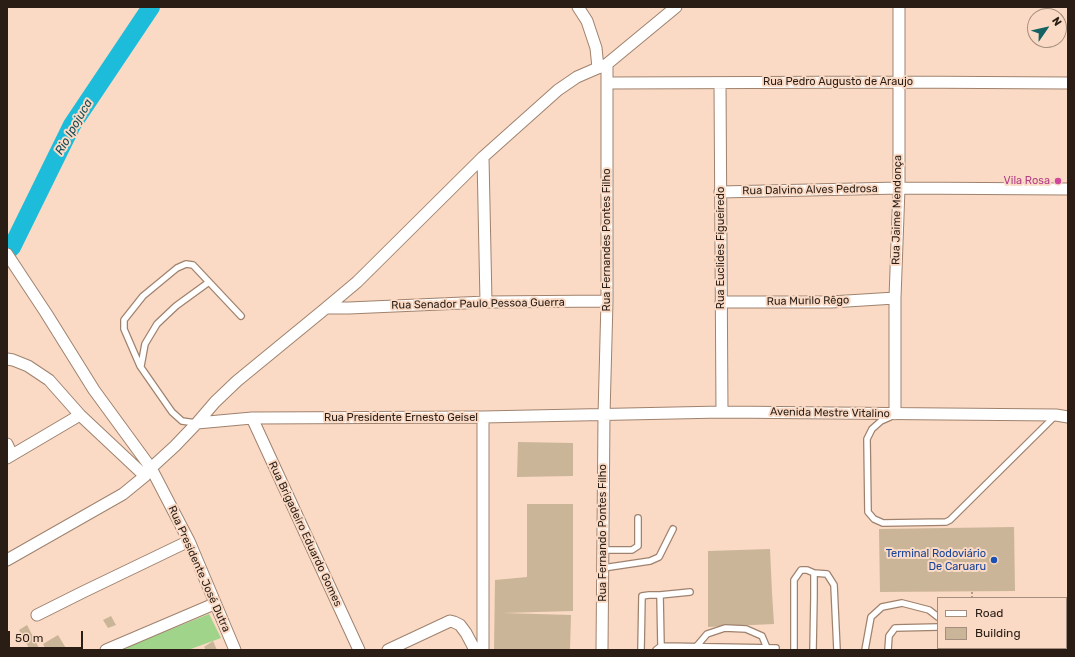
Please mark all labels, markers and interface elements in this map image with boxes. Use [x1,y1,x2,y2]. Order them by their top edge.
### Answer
north arrow [1027,8,1067,48]
text: N [1049,15,1064,28]
street label: Rua Pedro Augusto de Araujo [763,75,913,89]
water label: Rio Ipojuca [52,97,96,157]
street label: Rua Jaime Mendonça [889,155,905,265]
street label: Rua Fernandes Pontes Filho [600,168,614,312]
place label: Vila Rosa [1004,174,1050,188]
marker: Vila Rosa [1053,176,1063,186]
street label: Rua Dalvino Alves Pedrosa [742,182,878,198]
street label: Rua Euclides Figueiredo [714,187,728,309]
street label: Rua Murilo Rêgo [767,294,849,308]
street label: Rua Senador Paulo Pessoa Guerra [391,296,565,312]
street label: Avenida Mestre Vitalino [770,405,890,421]
street label: Rua Presidente Ernesto Geisel [324,411,478,425]
street label: Rua Brigadeiro Eduardo Gomes [265,459,345,609]
street label: Rua Fernando Pontes Filho [596,464,610,602]
street label: Rua Presidente José Dutra [165,504,233,634]
place label: Terminal Rodoviário De Caruaru [886,547,986,573]
marker: Terminal Rodoviário De Caruaru [989,555,999,565]
legend [937,597,1067,649]
text: Road [975,606,1003,620]
scale bar [10,623,85,649]
text: Building [975,626,1021,640]
text: 50 m [15,631,43,645]

